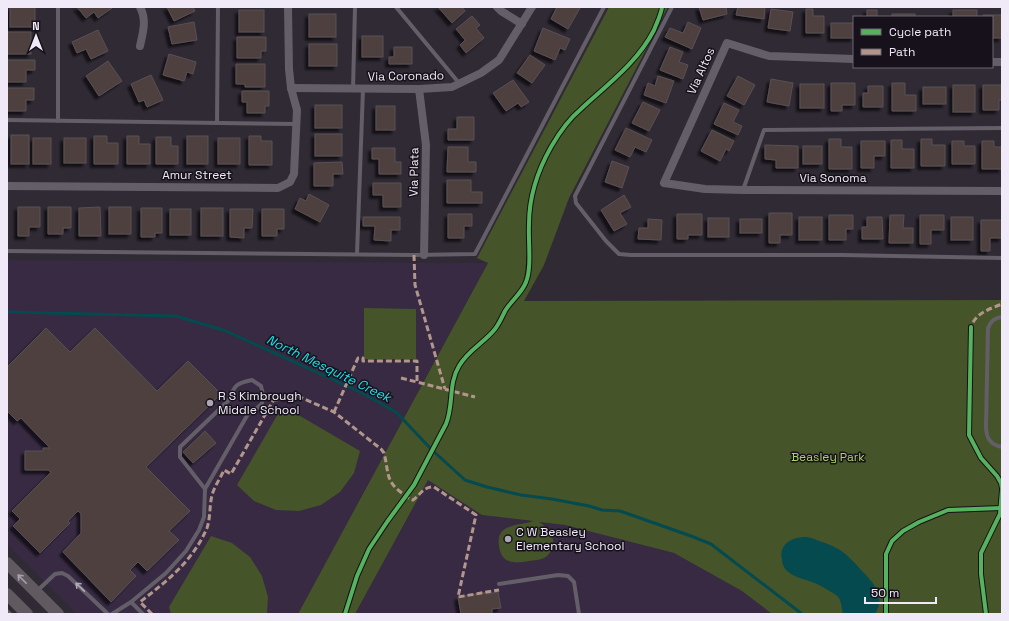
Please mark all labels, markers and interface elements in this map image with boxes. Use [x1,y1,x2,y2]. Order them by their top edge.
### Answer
north arrow [16,16,56,56]
legend [853,16,993,68]
text: N [32,19,40,33]
text: Cycle path [889,24,951,40]
text: Path [889,44,915,60]
street label: Via Altos [684,45,718,97]
street label: Via Coronado [368,67,444,85]
street label: Via Plata [406,147,422,197]
street label: Amur Street [162,167,232,183]
street label: Via Sonoma [799,170,867,186]
water label: North Mesquite Creek [264,331,396,407]
place label: R S Kimbrough Middle School [218,388,302,418]
marker: R S Kimbrough Middle School [205,398,215,408]
park label: Beasley Park [791,449,865,465]
place label: C W Beasley Elementary School [516,524,624,554]
marker: C W Beasley Elementary School [503,534,513,544]
one-way arrow [17,574,27,583]
scale bar [865,579,936,605]
one-way arrow [75,582,85,592]
text: 50 m [871,585,899,601]

